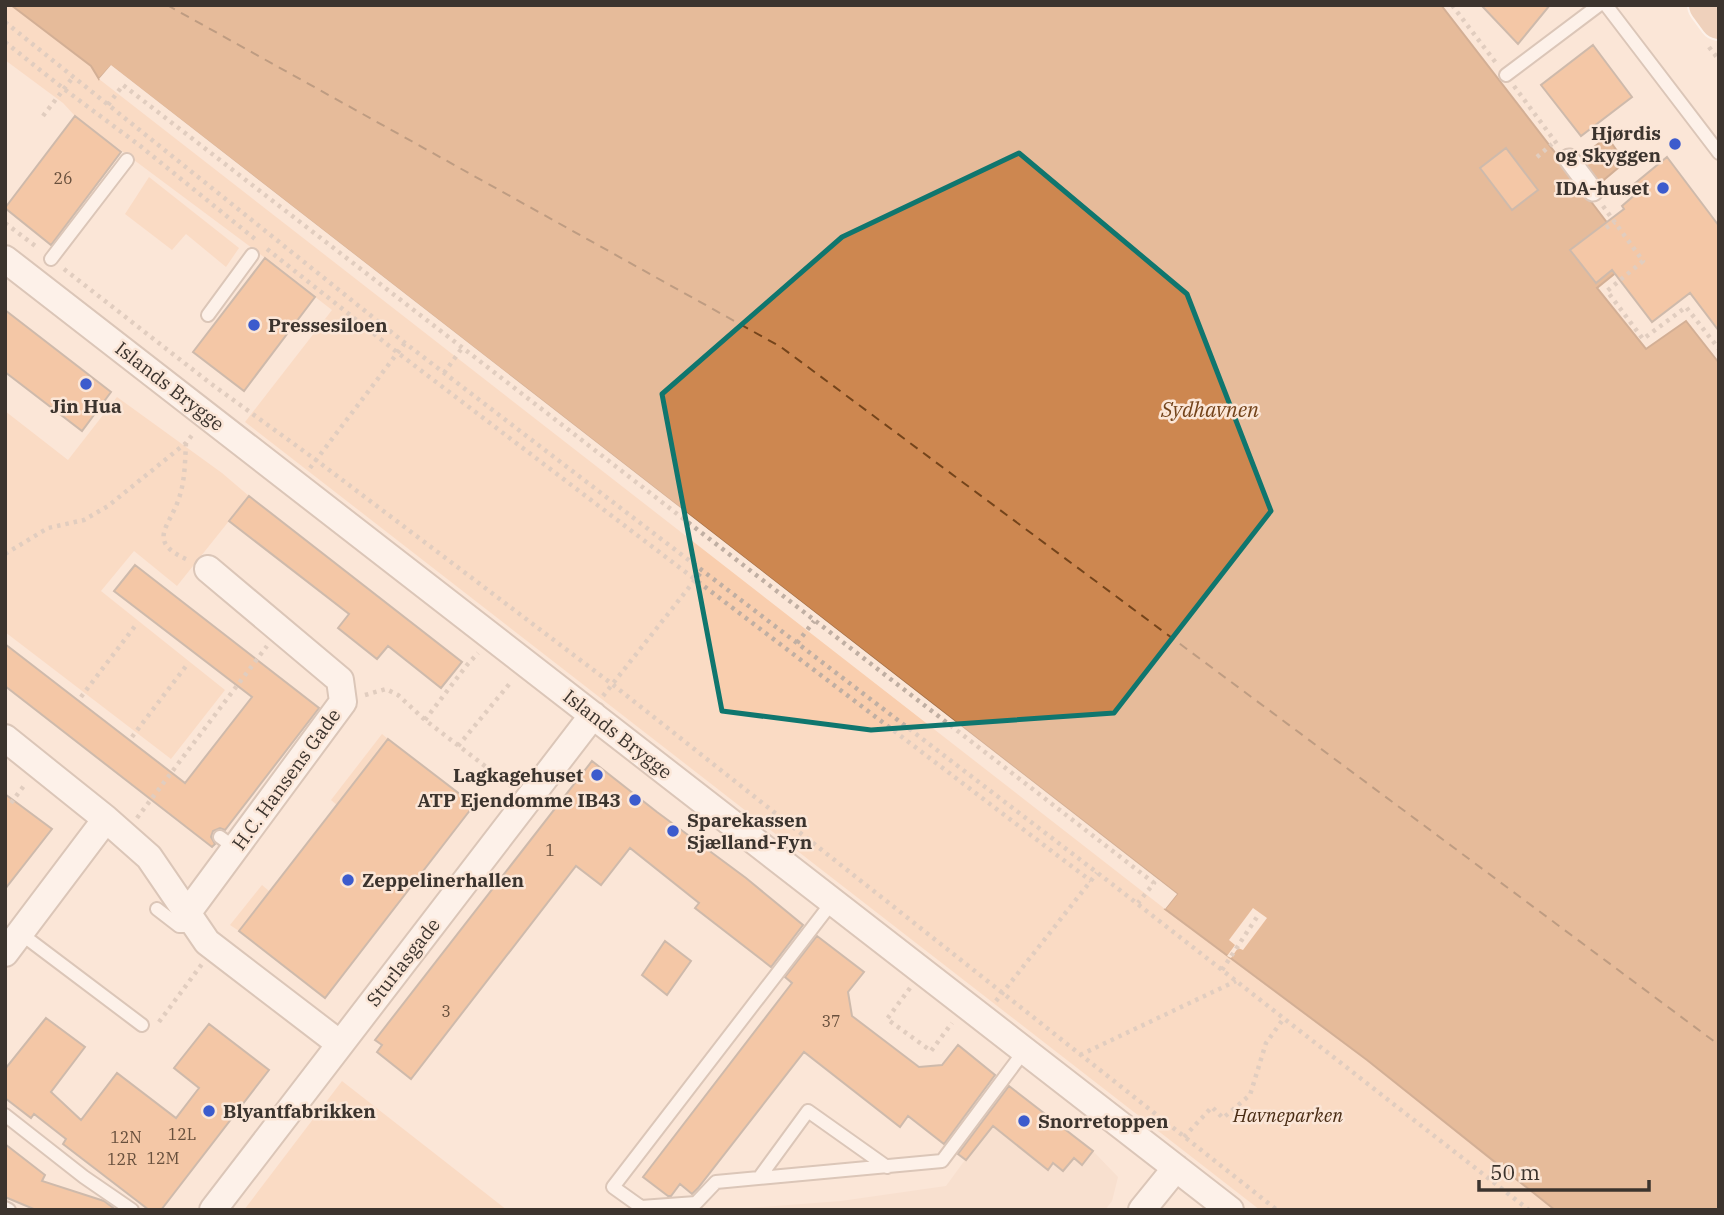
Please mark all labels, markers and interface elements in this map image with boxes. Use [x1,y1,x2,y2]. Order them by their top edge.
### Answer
place label: Hjørdis og Skyggen [1555,121,1661,167]
marker: Hjørdis og Skyggen [1667,136,1683,152]
house number: 26 [53,168,73,188]
place label: IDA-huset [1555,176,1649,200]
marker: IDA-huset [1655,180,1671,196]
place label: Pressesiloen [268,313,388,337]
marker: Pressesiloen [246,317,262,333]
street label: Islands Brygge [111,336,229,436]
marker: Jin Hua [78,376,94,392]
place label: Jin Hua [50,394,122,418]
water label: Sydhavnen [1160,395,1259,423]
street label: Islands Brygge [559,684,677,784]
street label: H.C. Hansens Gade [227,704,345,854]
place label: Lagkagehuset [453,763,583,787]
marker: Lagkagehuset [589,767,605,783]
place label: ATP Ejendomme IB43 [417,788,621,812]
marker: ATP Ejendomme IB43 [627,792,643,808]
place label: Sparekassen Sjælland-Fyn [687,808,813,854]
marker: Sparekassen Sjælland-Fyn [665,823,681,839]
house number: 1 [545,840,555,860]
place label: Zeppelinerhallen [362,868,525,892]
marker: Zeppelinerhallen [340,872,356,888]
street label: Sturlasgade [361,913,445,1011]
house number: 3 [441,1001,451,1021]
house number: 37 [821,1011,841,1031]
place label: Blyantfabrikken [223,1099,376,1123]
marker: Blyantfabrikken [201,1103,217,1119]
park label: Havneparken [1232,1103,1343,1127]
place label: Snorretoppen [1038,1109,1169,1133]
marker: Snorretoppen [1016,1113,1032,1129]
house number: 12L [168,1124,196,1144]
house number: 12N [110,1127,142,1147]
house number: 12M [146,1148,180,1168]
scale bar [1479,1148,1649,1192]
house number: 12R [107,1149,137,1169]
text: 50 m [1490,1158,1540,1186]

